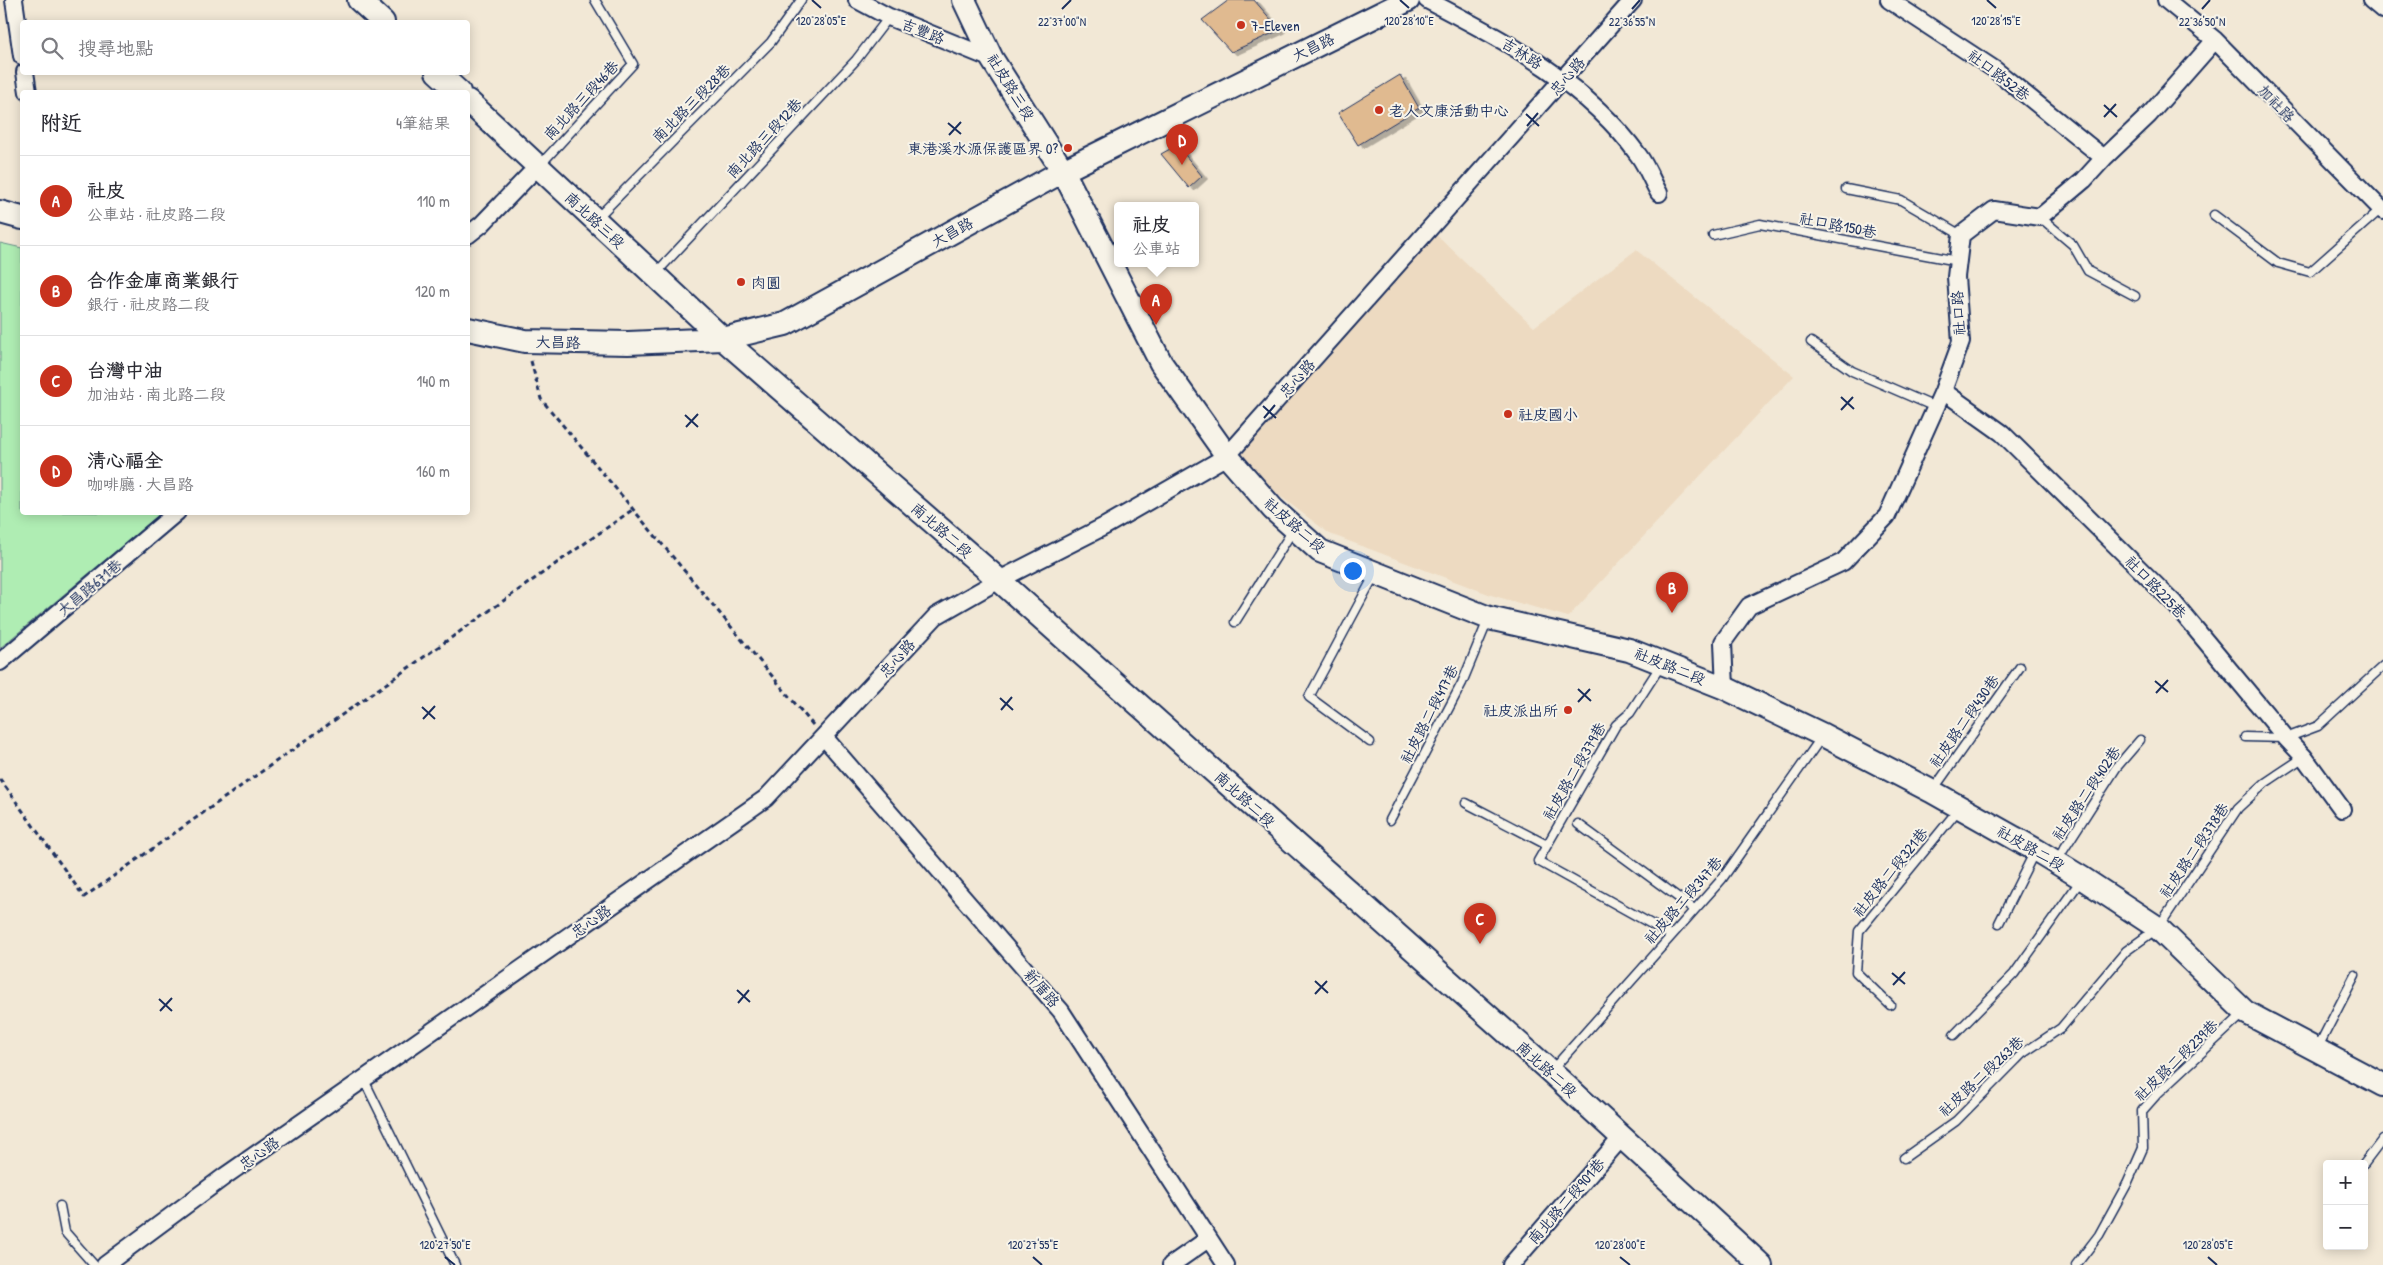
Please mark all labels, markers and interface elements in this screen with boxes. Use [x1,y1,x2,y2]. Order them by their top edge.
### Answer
text: 120°28'05"E [796,12,847,29]
text: 120°28'10"E [1384,12,1434,29]
text: 120°28'15"E [1971,12,2021,29]
street label: 吉豐路 [898,13,948,49]
text: 22°37'00"N [1038,13,1086,30]
text: 22°36'55"N [1609,13,1655,30]
text: 22°36'50"N [2179,13,2225,30]
place label: 7-Eleven [1251,15,1300,36]
marker: 7-Eleven [1235,19,1247,31]
search box [20,20,470,75]
street label: 大昌路 [1288,28,1338,66]
street label: 吉林路 [1497,32,1547,74]
icon: search [38,34,66,62]
text: 搜尋地點 [78,35,154,61]
street label: 社口路52巷 [1963,45,2035,105]
street label: 社皮路三段 [982,50,1040,124]
street label: 忠心路 [1544,52,1590,100]
street label: 南北路三段46巷 [539,56,623,144]
street label: 南北路三段28巷 [647,59,735,147]
street label: 加社路 [2254,80,2300,126]
street label: 南北路三段12巷 [721,93,807,183]
place label: 老人文康活動中心 [1389,100,1509,121]
marker: 老人文康活動中心 [1373,104,1385,116]
text: 附近 [40,108,82,137]
text: 4筆結果 [396,112,450,134]
pin: D [1166,124,1198,165]
place label: 東港溪水源保護區界 0? [907,138,1058,159]
marker: 東港溪水源保護區界 0? [1062,142,1074,154]
text: 社皮 [87,177,125,203]
street label: 南北路三段 [560,187,630,253]
text: A [52,190,60,212]
text: 110 m [417,190,450,212]
popup [1114,202,1199,267]
text: 公車站 · 社皮路二段 [87,203,226,225]
street label: 社口路150巷 [1797,207,1879,243]
text: 社皮 [1132,211,1171,237]
street label: 大昌路 [927,212,977,252]
text: 公車站 [1132,237,1181,259]
text: 合作金庫商業銀行 [87,267,239,293]
place label: 肉圓 [751,272,781,293]
marker: 肉圓 [735,276,747,288]
text: B [52,280,60,302]
text: 120 m [415,280,450,302]
pin: A [1140,284,1172,325]
street label: 社口路 [1946,290,1970,336]
text: 銀行 · 社皮路二段 [87,293,210,315]
street label: 大昌路 [535,331,581,353]
street label: 忠心路 [1274,354,1320,402]
text: 台灣中油 [87,357,163,383]
text: C [52,370,60,392]
text: 140 m [416,370,450,392]
text: 加油站 · 南北路二段 [87,383,226,405]
place label: 社皮國小 [1518,404,1578,425]
marker: 社皮國小 [1502,408,1514,420]
text: 清心福全 [87,447,163,473]
text: D [52,460,60,482]
text: 160 m [416,460,450,482]
text: 咖啡廳 · 大昌路 [87,473,194,495]
street label: 社皮路二段 [1260,492,1330,558]
street label: 南北路二段 [907,497,977,563]
street label: 社口路225巷 [2121,551,2191,623]
street label: 大昌路671巷 [52,554,126,620]
your location [1340,558,1366,584]
pin: B [1656,572,1688,613]
street label: 忠心路 [874,634,920,682]
street label: 社皮路二段 [1631,642,1709,690]
street label: 社皮路二段417巷 [1395,661,1463,767]
street label: 社皮路二段430巷 [1924,670,2004,772]
place label: 社皮派出所 [1483,700,1558,721]
marker: 社皮派出所 [1562,704,1574,716]
street label: 社皮路二段379巷 [1537,718,1611,824]
street label: 社皮路二段402巷 [2047,742,2125,844]
street label: 南北路二段 [1210,766,1280,832]
street label: 社皮路二段378巷 [2154,798,2234,902]
street label: 社皮路二段 [1993,820,2069,876]
street label: 社皮路二段321巷 [1847,823,1933,921]
street label: 社皮路二段347巷 [1639,852,1727,948]
street label: 忠心路 [567,899,615,943]
pin: C [1464,903,1496,944]
street label: 新厝路 [1019,964,1065,1012]
street label: 社皮路二段239巷 [2129,1015,2223,1105]
street label: 社皮路二段263巷 [1934,1031,2028,1121]
street label: 南北路二段 [1512,1036,1582,1102]
street label: 忠心路 [235,1131,283,1175]
street label: 南北路二段901巷 [1523,1153,1609,1249]
map controls [2323,1160,2368,1250]
button: + [2323,1160,2368,1205]
button: − [2323,1205,2368,1250]
text: 120°27'50"E [419,1236,471,1253]
text: 120°27'55"E [1008,1236,1059,1253]
text: 120°28'00"E [1595,1236,1646,1253]
text: 120°28'05"E [2183,1236,2234,1253]

